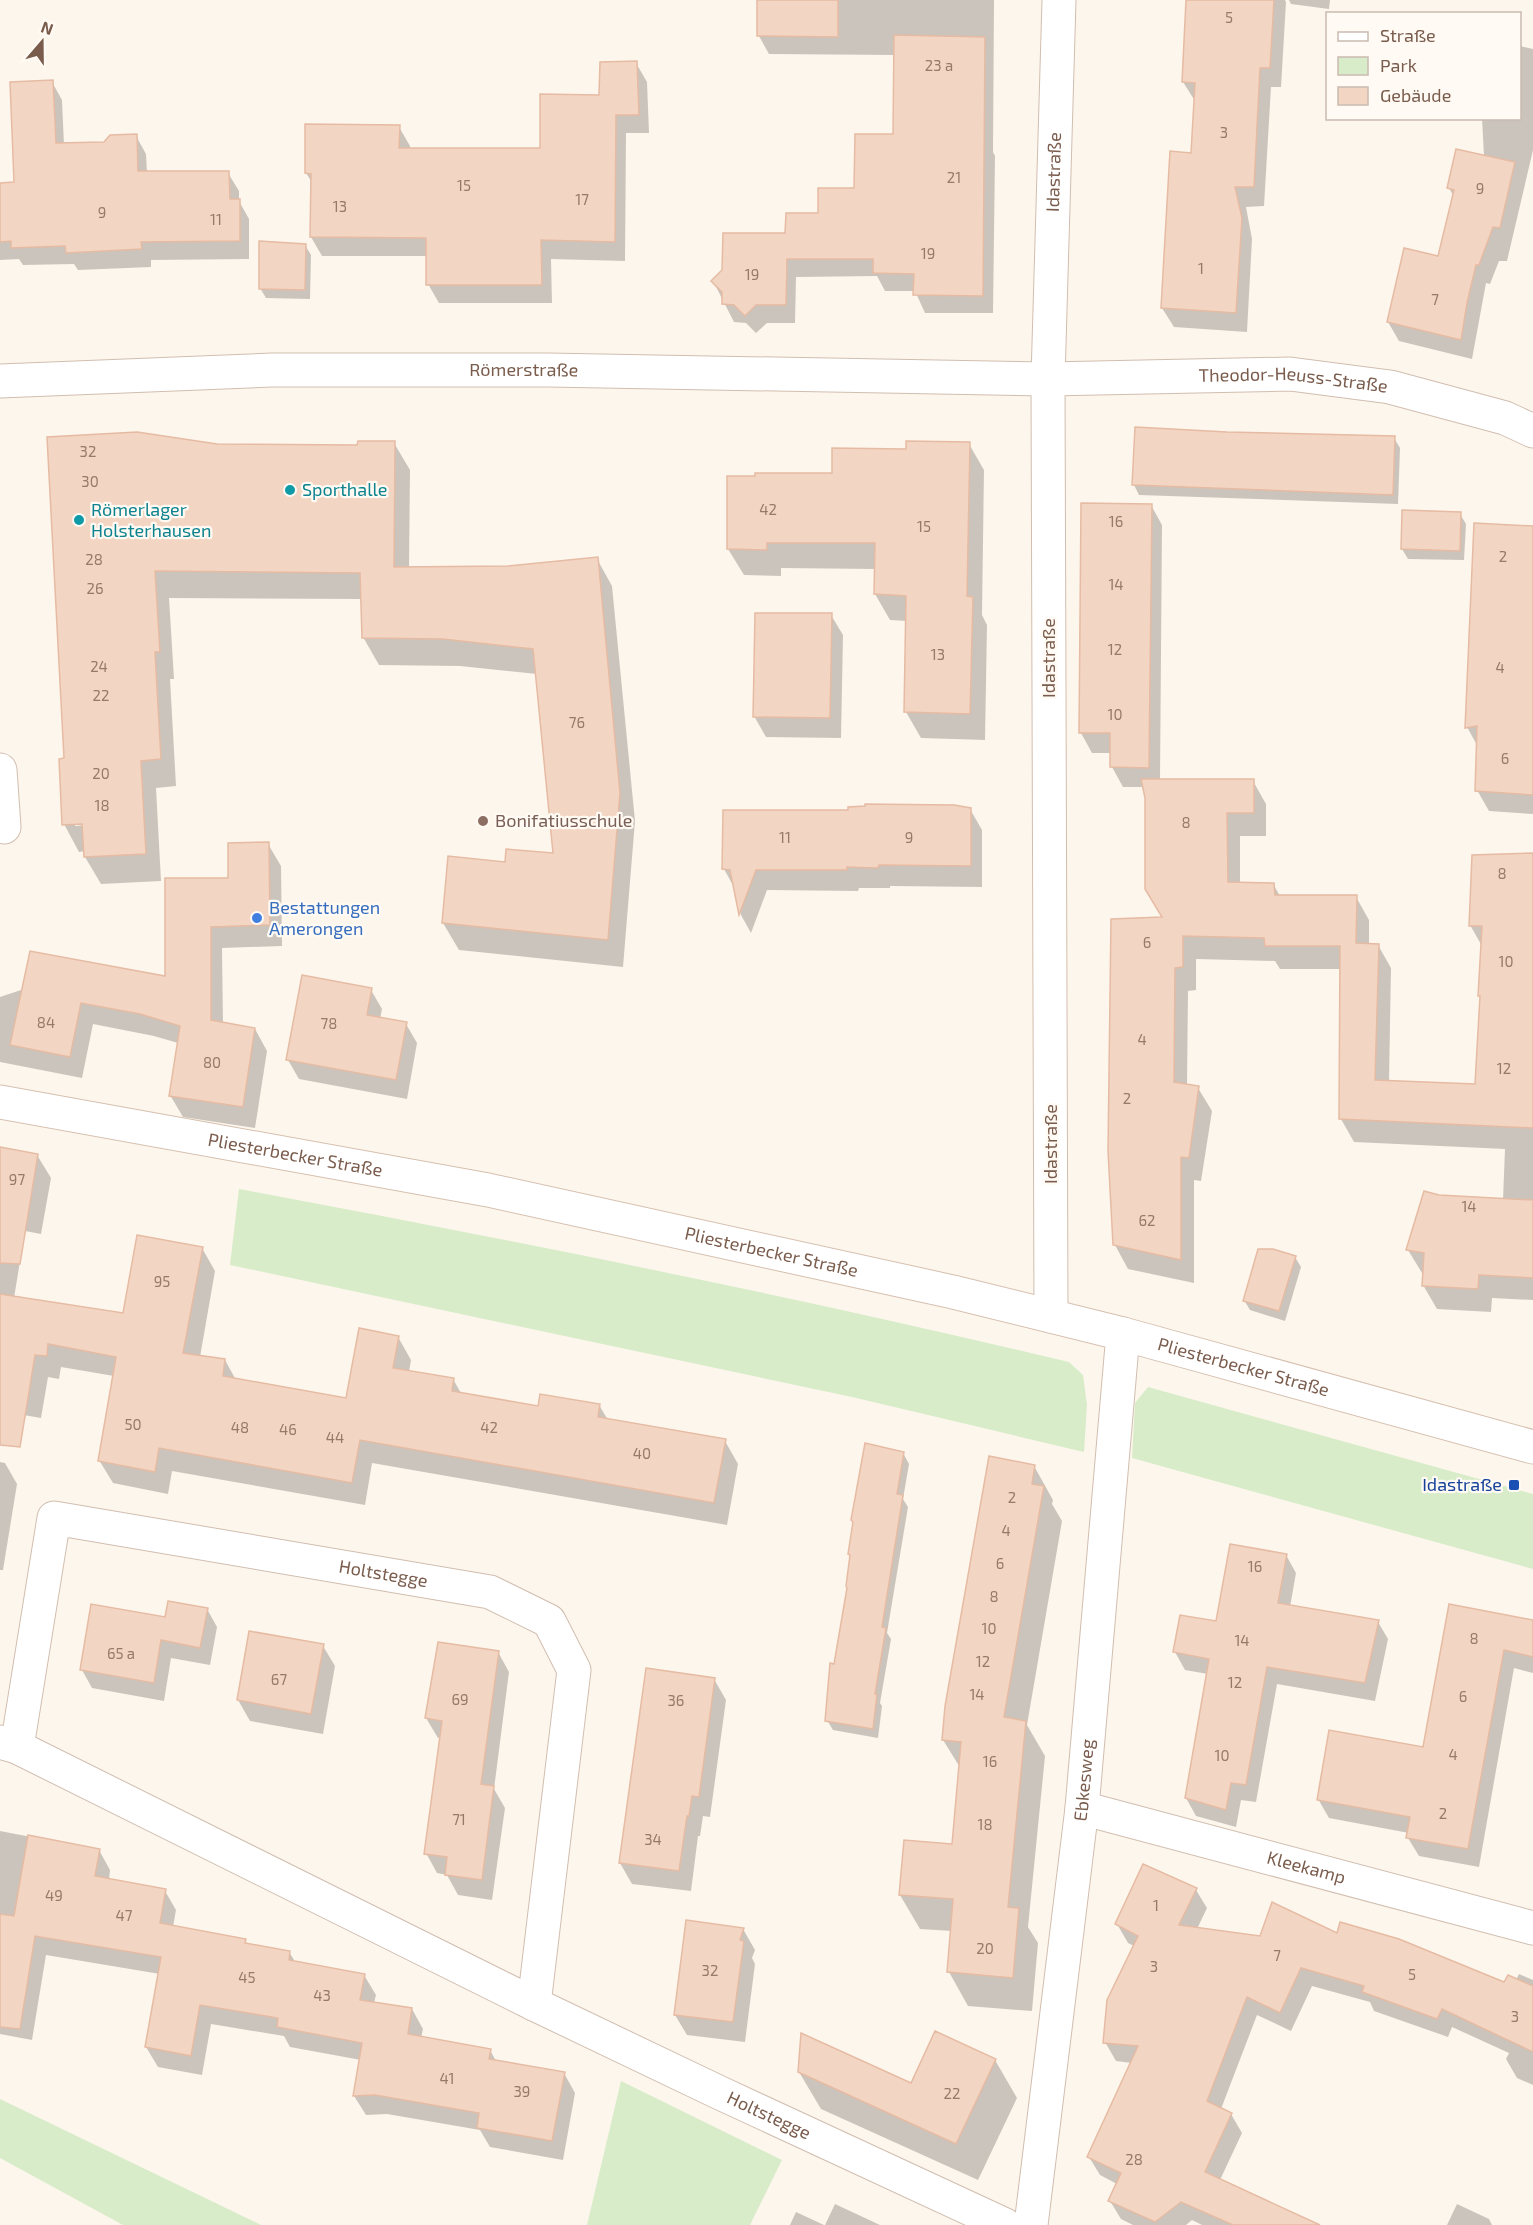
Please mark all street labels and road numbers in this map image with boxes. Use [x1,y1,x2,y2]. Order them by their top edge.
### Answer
street label: Idastraße [1041,132,1065,212]
street label: Römerstraße [469,358,578,381]
street label: Theodor-Heuss-Straße [1198,362,1389,397]
street label: Idastraße [1037,618,1059,698]
street label: Idastraße [1039,1104,1061,1184]
street label: Pliesterbecker Straße [206,1128,384,1181]
street label: Pliesterbecker Straße [683,1221,860,1281]
street label: Pliesterbecker Straße [1155,1332,1332,1400]
street label: Holtstegge [337,1555,430,1591]
street label: Ebkesweg [1068,1738,1098,1823]
street label: Kleekamp [1265,1846,1348,1888]
street label: Holtstegge [724,2086,815,2143]

